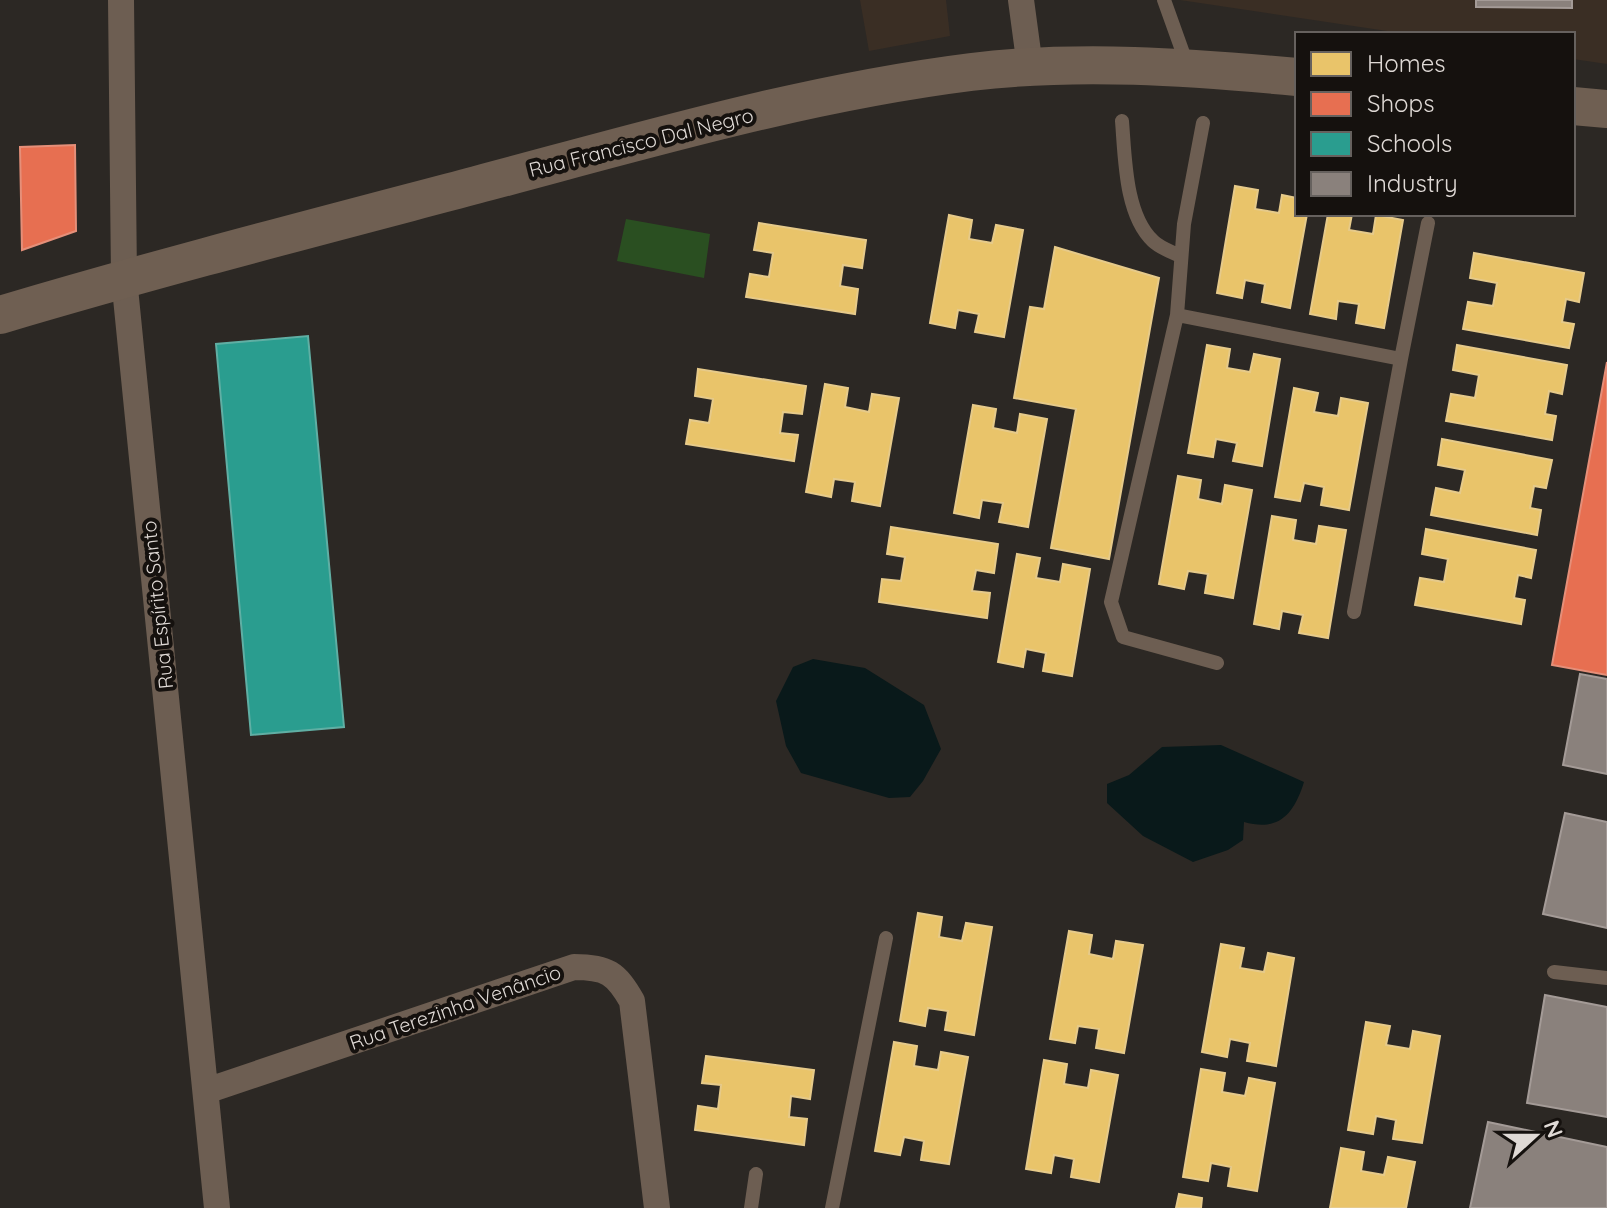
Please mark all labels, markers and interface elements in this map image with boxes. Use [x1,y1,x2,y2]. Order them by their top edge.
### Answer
legend [1295,32,1575,216]
text: Homes [1367,48,1445,78]
text: Shops [1367,88,1434,118]
street label: Rua Francisco Dal Negro [526,102,756,182]
text: Schools [1367,128,1452,158]
text: Industry [1367,168,1458,198]
street label: Rua Espírito Santo [136,520,178,690]
street label: Rua Terezinha Venâncio [346,959,564,1055]
north arrow [1495,1096,1575,1176]
text: N [1538,1116,1570,1141]

